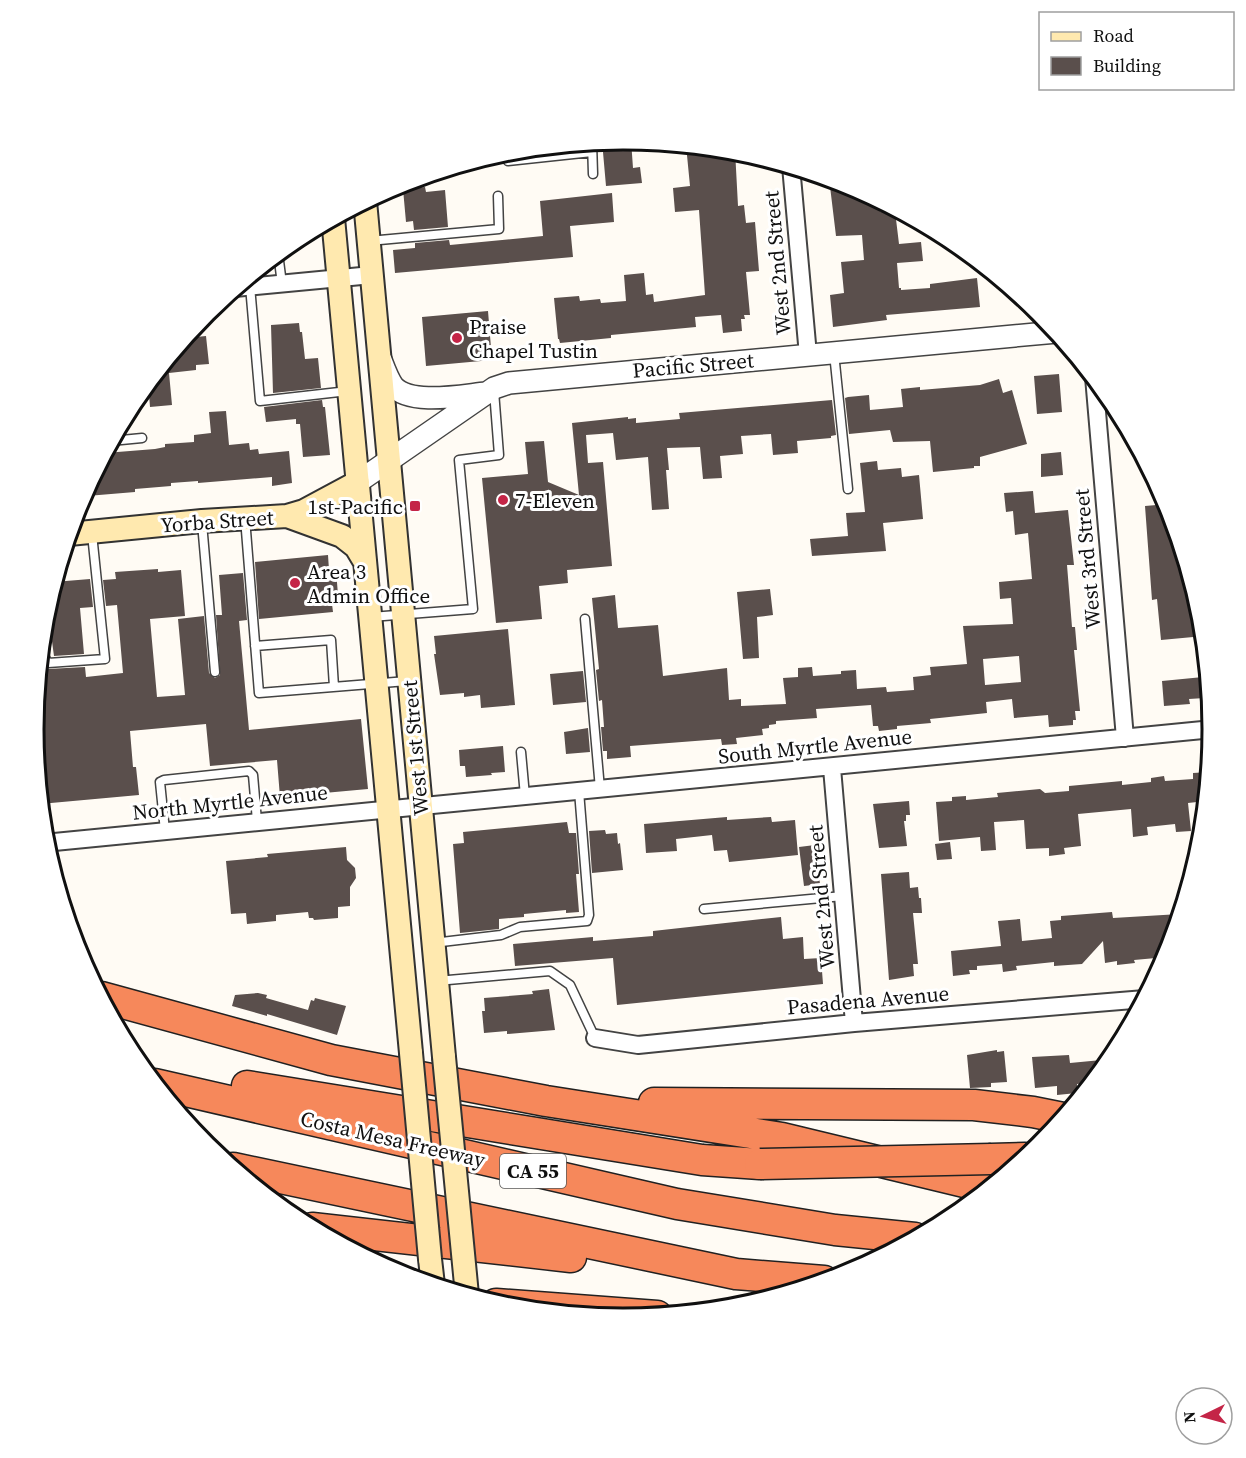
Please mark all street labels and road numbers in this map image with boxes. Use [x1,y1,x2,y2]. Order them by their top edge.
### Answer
street label: West 2nd Street [756,190,798,336]
street label: Pacific Street [631,345,755,385]
street label: West 3rd Street [1066,488,1108,630]
street label: Yorba Street [159,503,275,539]
street label: West 1st Street [395,679,435,817]
street label: South Myrtle Avenue [717,721,913,771]
street label: North Myrtle Avenue [131,777,329,827]
street label: West 2nd Street [800,824,842,970]
street label: Pasadena Avenue [786,978,950,1022]
street label: Costa Mesa Freeway [298,1104,488,1174]
road number: CA 55 [500,1154,566,1188]

